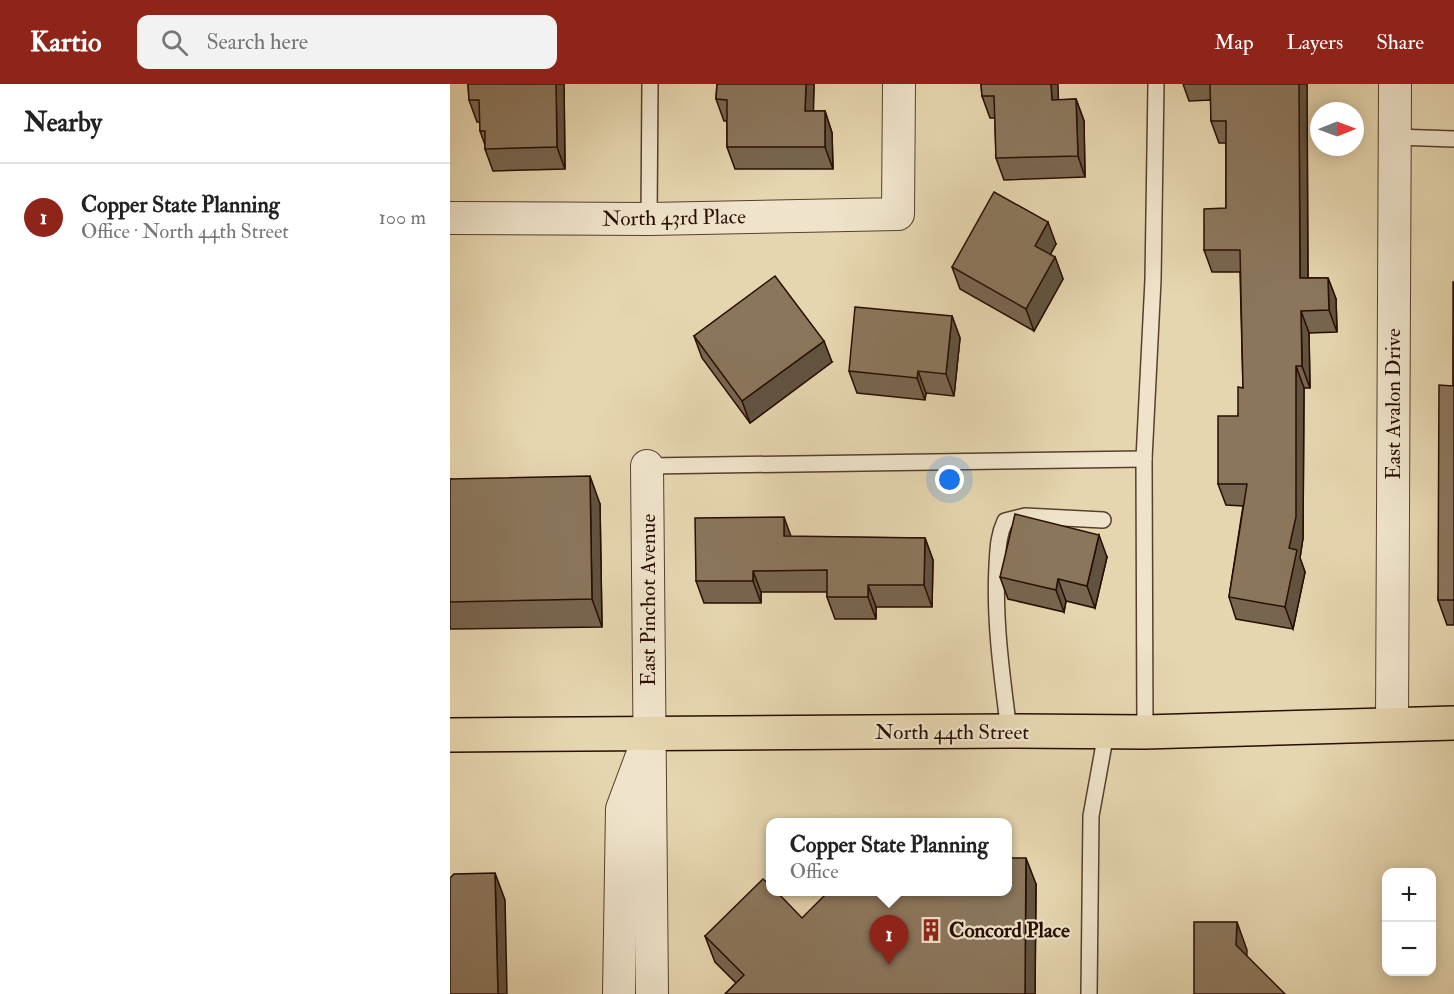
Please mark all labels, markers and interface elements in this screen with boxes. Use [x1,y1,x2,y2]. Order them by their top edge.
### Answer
search box [137,15,557,69]
text: Kartio [30,25,101,60]
icon: search [158,26,191,59]
text: Search here [206,28,308,56]
text: Map [1214,29,1254,56]
text: Layers [1287,29,1343,56]
text: Share [1376,29,1424,56]
north arrow [1310,102,1364,156]
text: Nearby [24,107,102,139]
text: Copper State Planning [81,191,280,219]
street label: North 43rd Place [602,203,746,233]
text: 1 [40,205,47,230]
text: 100 m [379,205,426,230]
text: Office · North 44th Street [81,219,289,244]
street label: East Avalon Drive [1380,328,1407,480]
your location [935,465,964,494]
street label: East Pinchot Avenue [635,514,662,686]
street label: North 44th Street [875,719,1029,746]
popup [766,818,1012,896]
text: Copper State Planning [790,831,988,859]
text: Office [790,859,839,884]
map controls [1382,868,1436,976]
button: + [1382,868,1436,922]
pin: 1 [870,916,908,965]
building icon: Concord Place [918,917,944,943]
place label: Concord Place [949,917,1070,944]
button: − [1382,922,1436,976]

